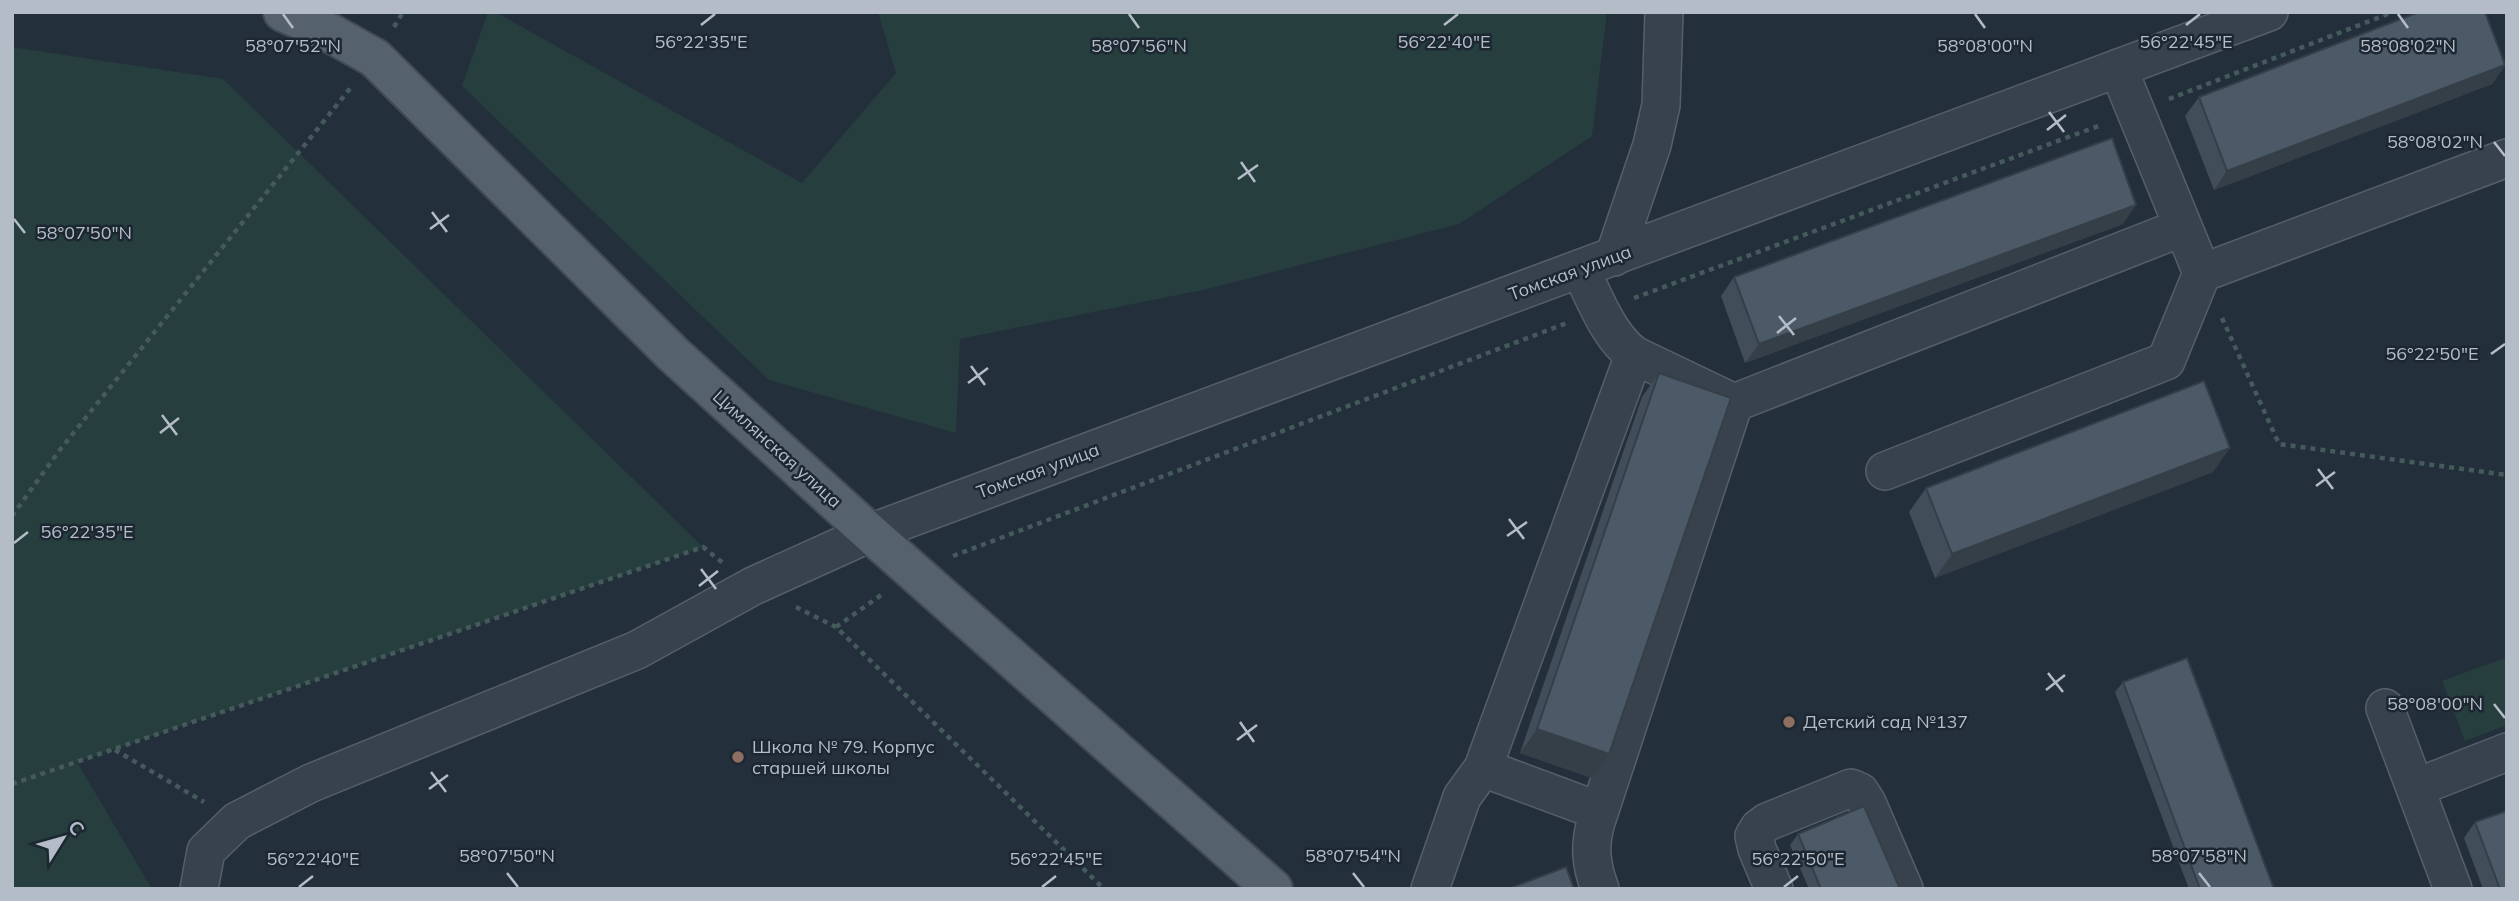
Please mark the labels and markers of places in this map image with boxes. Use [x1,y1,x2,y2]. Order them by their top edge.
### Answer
place label: Детский сад №137 [1803,710,1968,733]
marker: Детский сад №137 [1781,714,1797,730]
place label: Школа № 79. Корпус старшей школы [752,735,935,779]
marker: Школа № 79. Корпус старшей школы [730,749,746,765]

